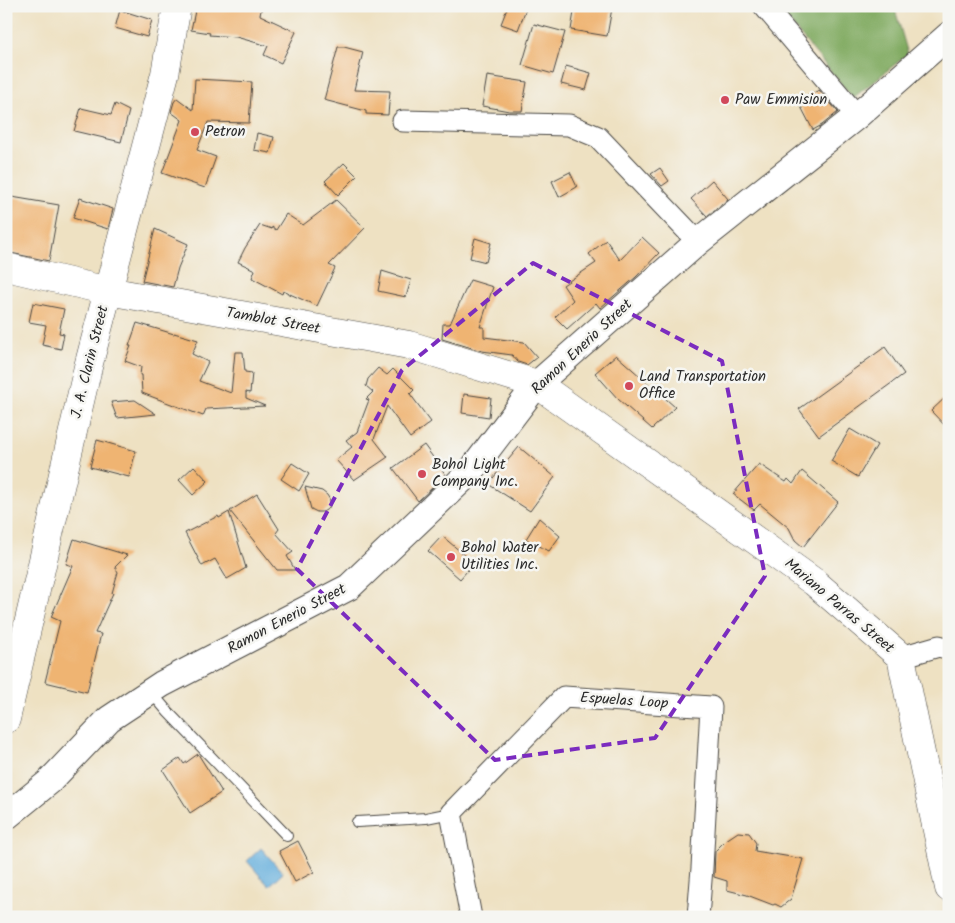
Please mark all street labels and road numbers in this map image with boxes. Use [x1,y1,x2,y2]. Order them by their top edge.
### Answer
street label: Ramon Enerio Street [526,293,638,401]
street label: Tamblot Street [224,301,322,341]
street label: J. A. Clarin Street [64,303,116,421]
street label: Mariano Parras Street [778,553,900,660]
street label: Ramon Enerio Street [223,577,351,660]
street label: Espuelas Loop [579,686,669,716]

